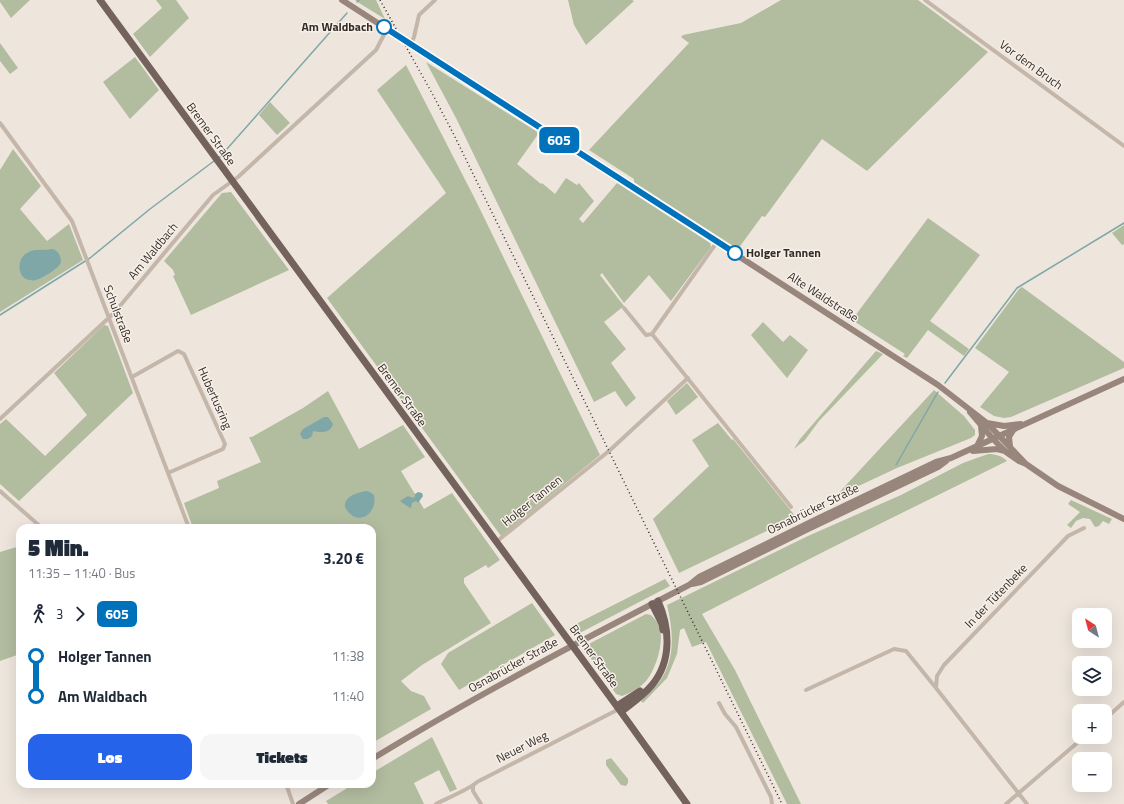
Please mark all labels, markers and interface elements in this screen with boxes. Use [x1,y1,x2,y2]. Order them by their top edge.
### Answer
place label: Am Waldbach [301,17,373,36]
marker: Am Waldbach [376,19,392,35]
street label: Vor dem Bruch [996,35,1067,94]
street label: Bremer Straße [182,98,241,169]
line badge: 605 [536,127,582,153]
text: 605 [547,129,571,150]
street label: Am Waldbach [123,218,182,283]
place label: Holger Tannen [746,243,821,262]
marker: Holger Tannen [727,245,743,261]
street label: Alte Waldstraße [784,266,863,327]
street label: Schulstraße [99,282,138,345]
street label: Bremer Straße [373,359,432,430]
street label: Hubertusring [193,364,238,432]
street label: Holger Tannen [497,470,566,531]
street label: Osnabrücker Straße [764,478,862,539]
text: 5 Min. [28,531,89,565]
text: 3.20 € [323,547,364,570]
street label: In der Tütenbeke [960,559,1032,632]
text: 11:35 – 11:40 · Bus [28,563,135,583]
icon: walk [28,603,50,625]
icon: forward [69,603,91,625]
text: 605 [105,603,129,624]
text: 3 [56,604,63,624]
north arrow [1072,608,1112,648]
map controls [1072,608,1112,792]
street label: Bremer Straße [565,620,624,691]
street label: Osnabrücker Straße [464,632,561,697]
text: Holger Tannen [58,645,152,668]
text: 11:38 [332,646,364,666]
button: layers [1072,656,1112,696]
text: Am Waldbach [58,685,147,708]
text: 11:40 [332,686,364,706]
button: + [1072,704,1112,744]
street label: Neuer Weg [493,725,551,768]
button: Los [28,734,192,780]
button: Tickets [200,734,364,780]
button: − [1072,752,1112,792]

